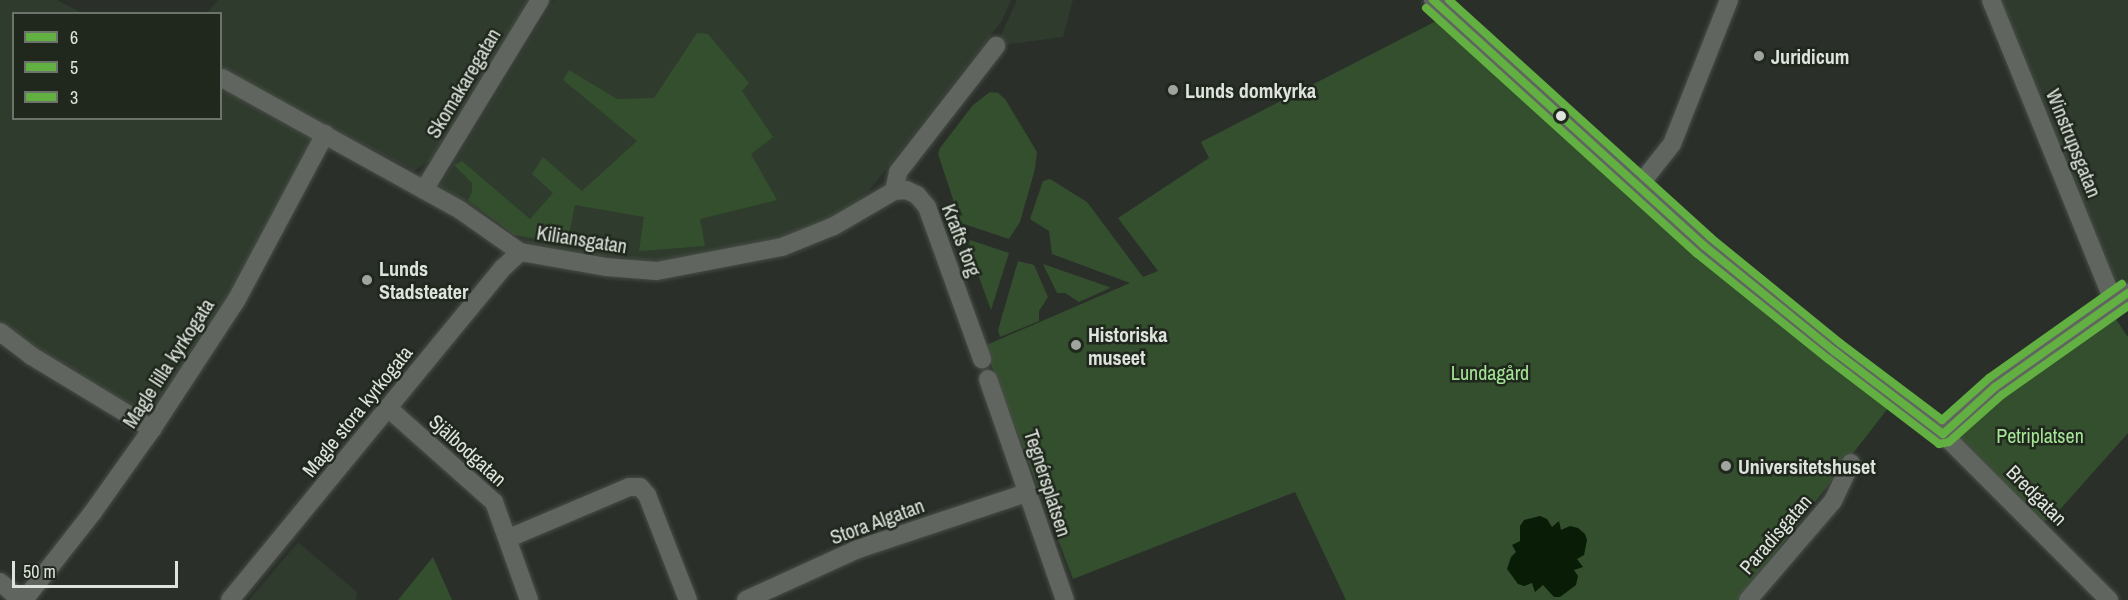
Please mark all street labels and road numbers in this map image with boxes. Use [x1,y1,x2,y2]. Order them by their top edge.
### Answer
street label: Skomakaregatan [421,24,505,142]
street label: Winstrupsgatan [2041,85,2107,201]
street label: Krafts torg [937,200,987,280]
street label: Kiliansgatan [535,220,629,258]
street label: Magle lilla kyrkogata [117,294,219,432]
street label: Magle stora kyrkogata [297,341,417,481]
street label: Själbodgatan [424,409,512,491]
street label: Tegnérsplatsen [1019,426,1077,540]
street label: Bredgatan [2002,460,2072,530]
street label: Paradisgatan [1734,489,1816,579]
street label: Stora Algatan [826,493,928,549]

